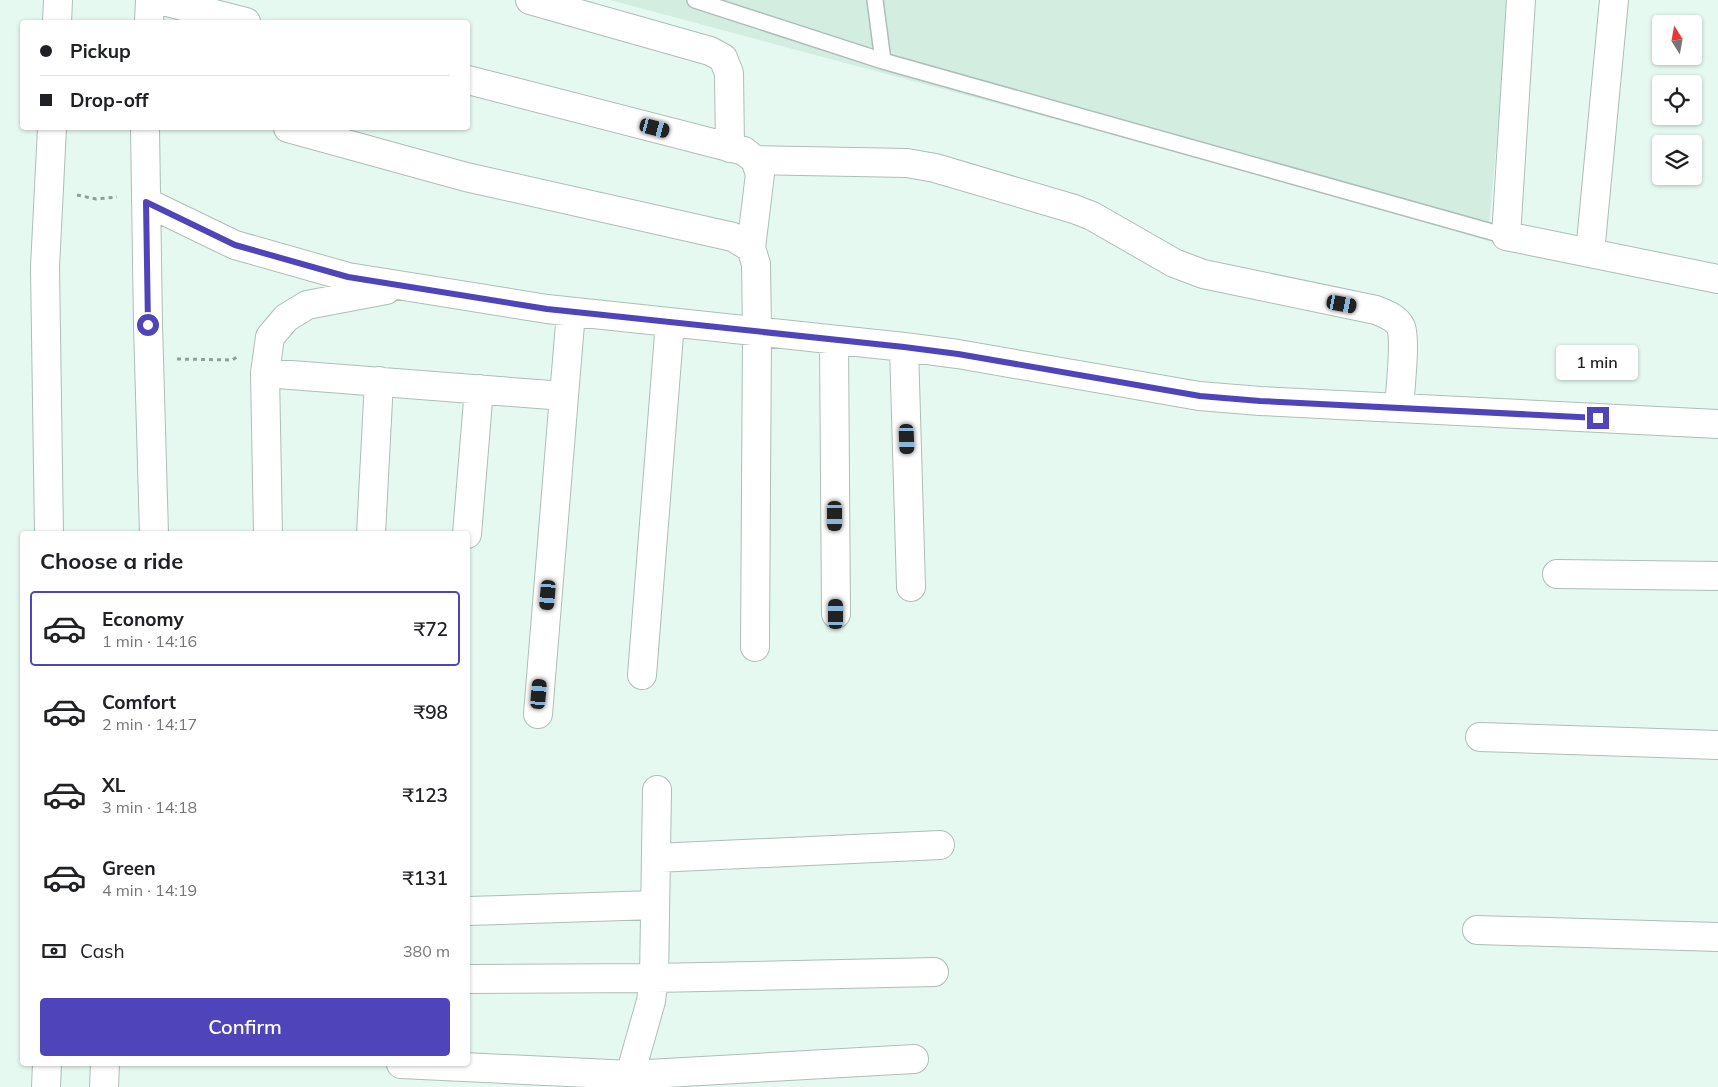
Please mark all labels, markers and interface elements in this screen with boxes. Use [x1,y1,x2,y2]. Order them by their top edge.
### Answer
north arrow [1652,15,1702,65]
map controls [1652,15,1702,185]
text: Pickup [70,39,131,63]
button: locate [1652,75,1702,125]
text: Drop-off [70,88,148,112]
car [638,117,671,139]
button: layers [1652,135,1702,185]
car [1325,294,1358,314]
route start [137,314,159,336]
callout: 1 min [1557,346,1639,380]
text: 1 min [1576,352,1618,372]
route end [1587,407,1609,429]
car [898,424,915,454]
car [827,501,842,531]
text: Choose a ride [40,547,183,575]
car [539,579,556,611]
car [828,599,843,629]
icon: car [42,606,87,651]
text: Economy [102,607,184,631]
text: ₹72 [414,617,448,641]
text: 1 min · 14:16 [102,631,197,651]
car [530,678,547,710]
icon: car [42,689,87,734]
text: Comfort [102,690,176,714]
text: ₹98 [414,700,448,724]
text: 2 min · 14:17 [102,714,197,734]
icon: car [42,772,87,817]
text: XL [102,773,125,797]
text: ₹123 [402,783,448,807]
text: 3 min · 14:18 [102,797,197,817]
icon: car [42,855,87,900]
text: Green [102,856,156,880]
text: ₹131 [402,866,448,890]
text: 4 min · 14:19 [102,880,197,900]
icon: cash [40,937,68,965]
text: Cash [80,939,125,963]
text: 380 m [403,941,450,961]
button: Confirm [40,998,450,1056]

